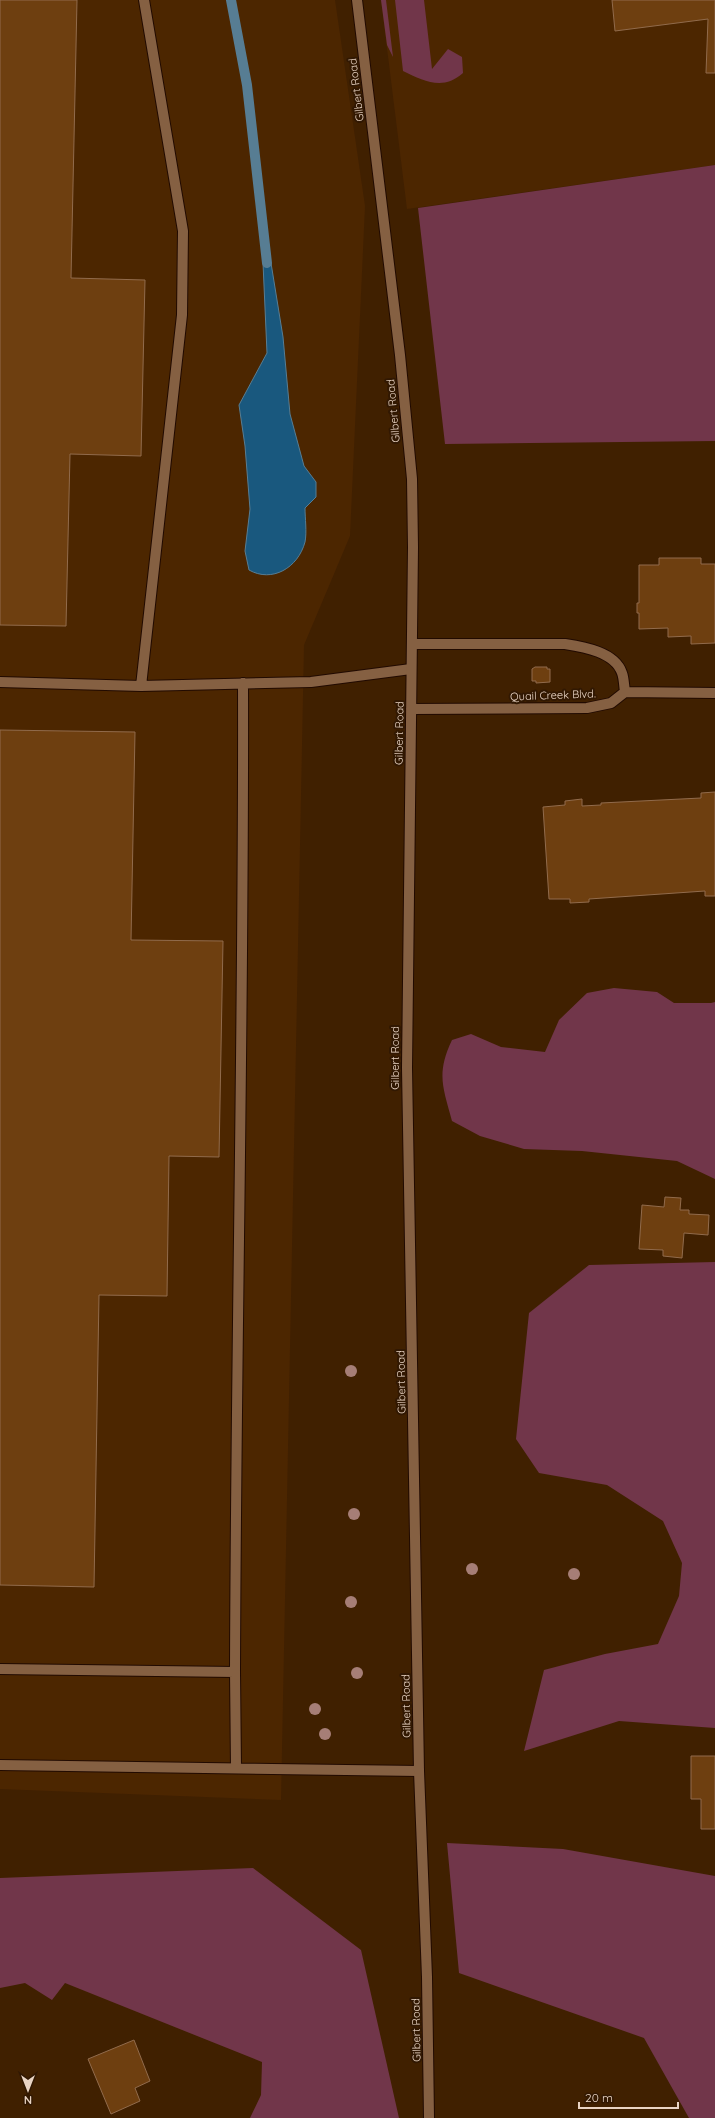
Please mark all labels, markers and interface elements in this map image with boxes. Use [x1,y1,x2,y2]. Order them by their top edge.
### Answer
street label: Gilbert Road [345,58,367,122]
street label: Gilbert Road [383,379,403,443]
street label: Quail Creek Blvd. [510,687,596,703]
street label: Gilbert Road [391,701,407,765]
street label: Gilbert Road [388,1026,402,1090]
street label: Gilbert Road [393,1350,409,1414]
street label: Gilbert Road [398,1674,414,1738]
street label: Gilbert Road [408,1998,424,2062]
north arrow [8,2070,48,2110]
scale bar [579,2084,678,2110]
text: 20 m [585,2090,613,2105]
text: N [24,2093,32,2107]

